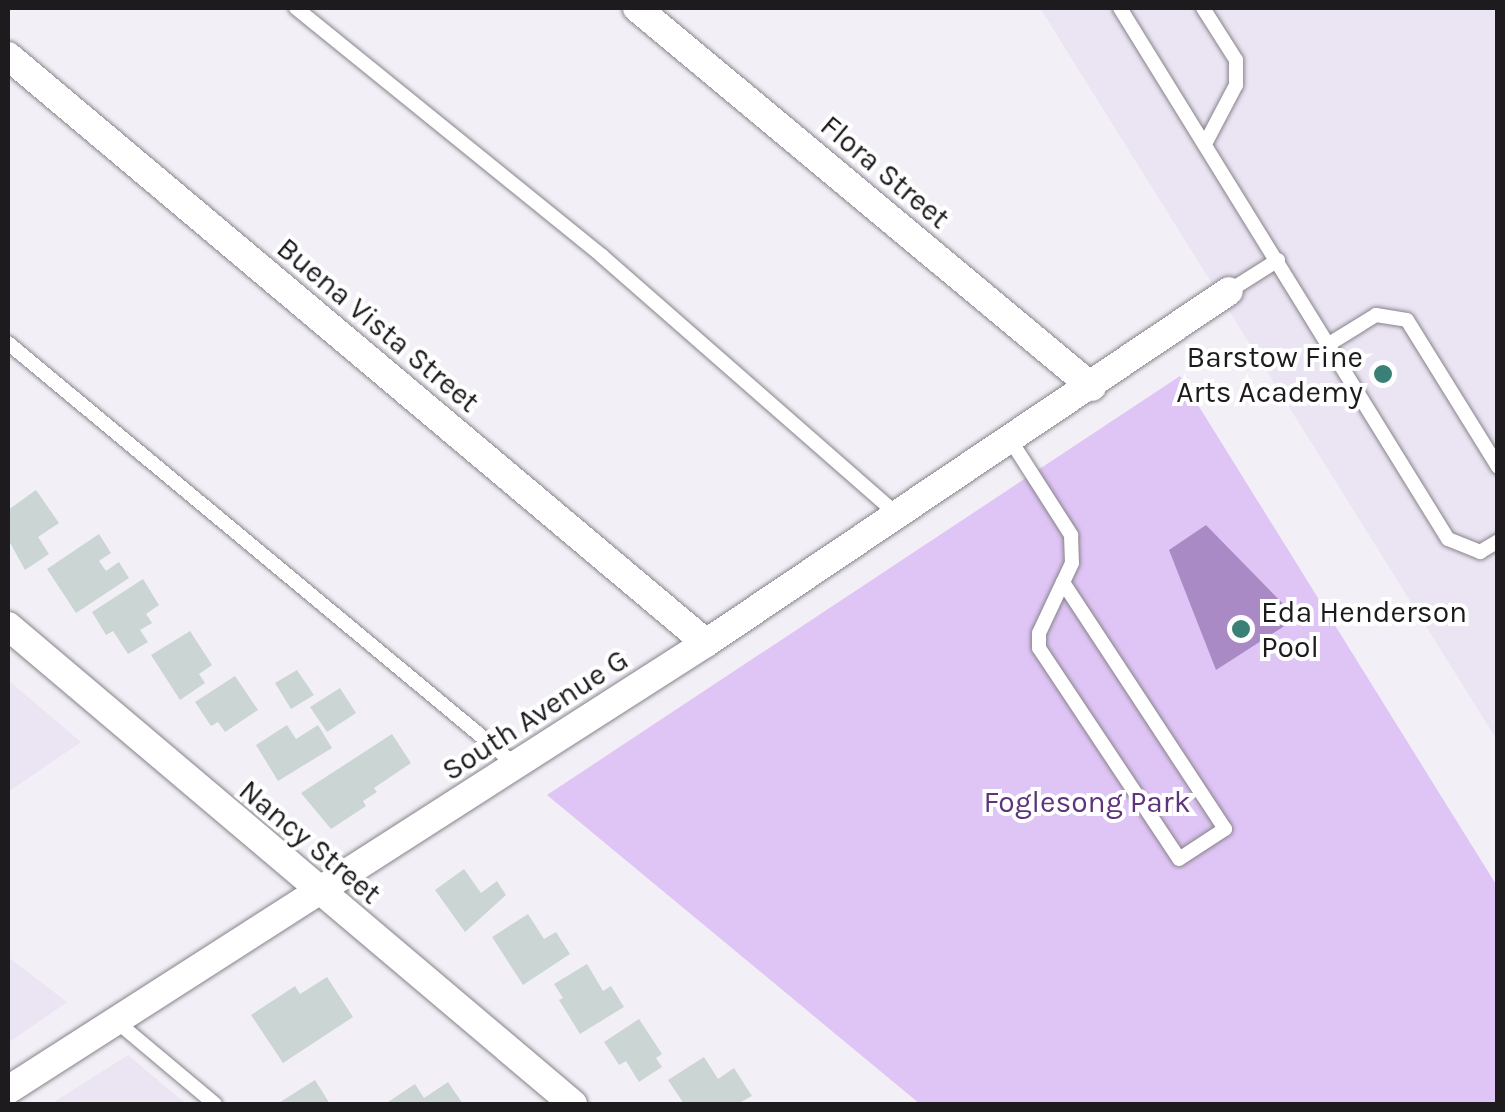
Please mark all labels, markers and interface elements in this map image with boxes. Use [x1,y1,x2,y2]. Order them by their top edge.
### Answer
street label: Flora Street [813,108,957,236]
street label: Buena Vista Street [270,230,486,420]
place label: Barstow Fine Arts Academy [1176,339,1363,410]
marker: Barstow Fine Arts Academy [1372,363,1394,385]
place label: Eda Henderson Pool [1261,594,1467,664]
marker: Eda Henderson Pool [1230,618,1252,640]
street label: South Avenue G [435,642,635,788]
street label: Nancy Street [232,772,388,912]
park label: Foglesong Park [983,784,1191,820]

